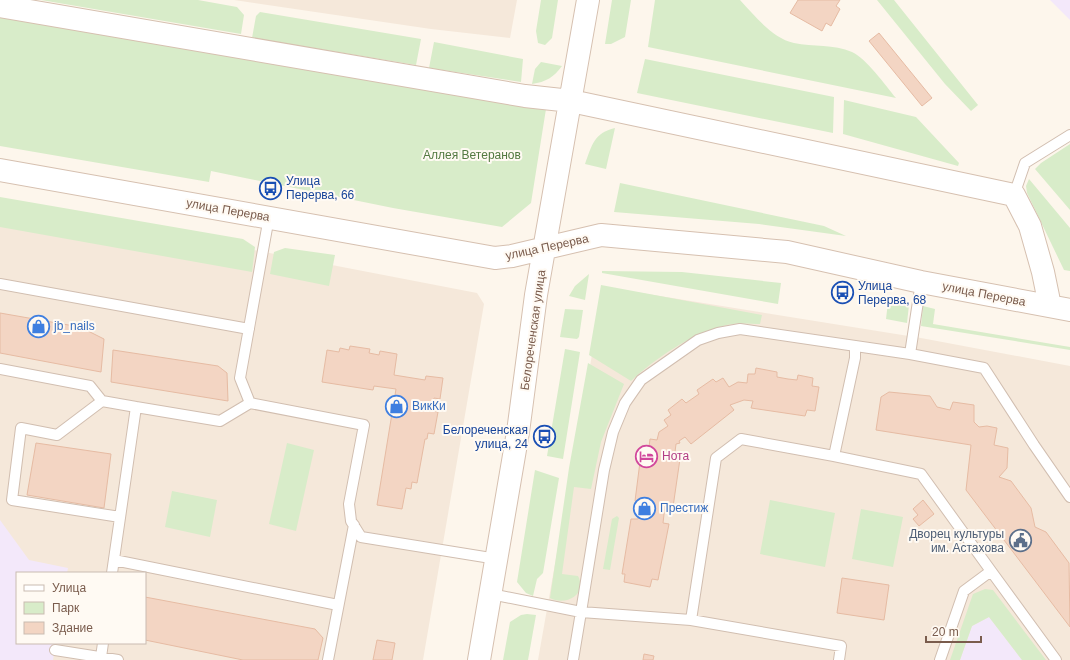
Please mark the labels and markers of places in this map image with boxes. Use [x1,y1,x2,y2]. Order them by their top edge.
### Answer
place label: Улица Перерва, 66 [286,174,355,202]
bus stop icon: Улица Перерва, 66 [258,175,284,201]
place label: Улица Перерва, 68 [858,279,927,307]
bus stop icon: Улица Перерва, 68 [829,280,855,306]
shop icon: jb_nails [26,313,52,339]
place label: jb_nails [53,319,95,333]
shop icon: ВикКи [384,393,410,419]
place label: ВикКи [412,399,446,413]
place label: Белореченская улица, 24 [443,423,528,451]
bus stop icon: Белореченская улица, 24 [531,424,557,450]
hotel icon: Нота [633,443,659,469]
place label: Нота [662,449,689,463]
shop icon: Престиж [632,495,658,521]
place label: Престиж [660,501,708,515]
place label: Дворец культуры им. Астахова [909,527,1004,555]
public building icon: Дворец культуры им. Астахова [1007,528,1033,554]

